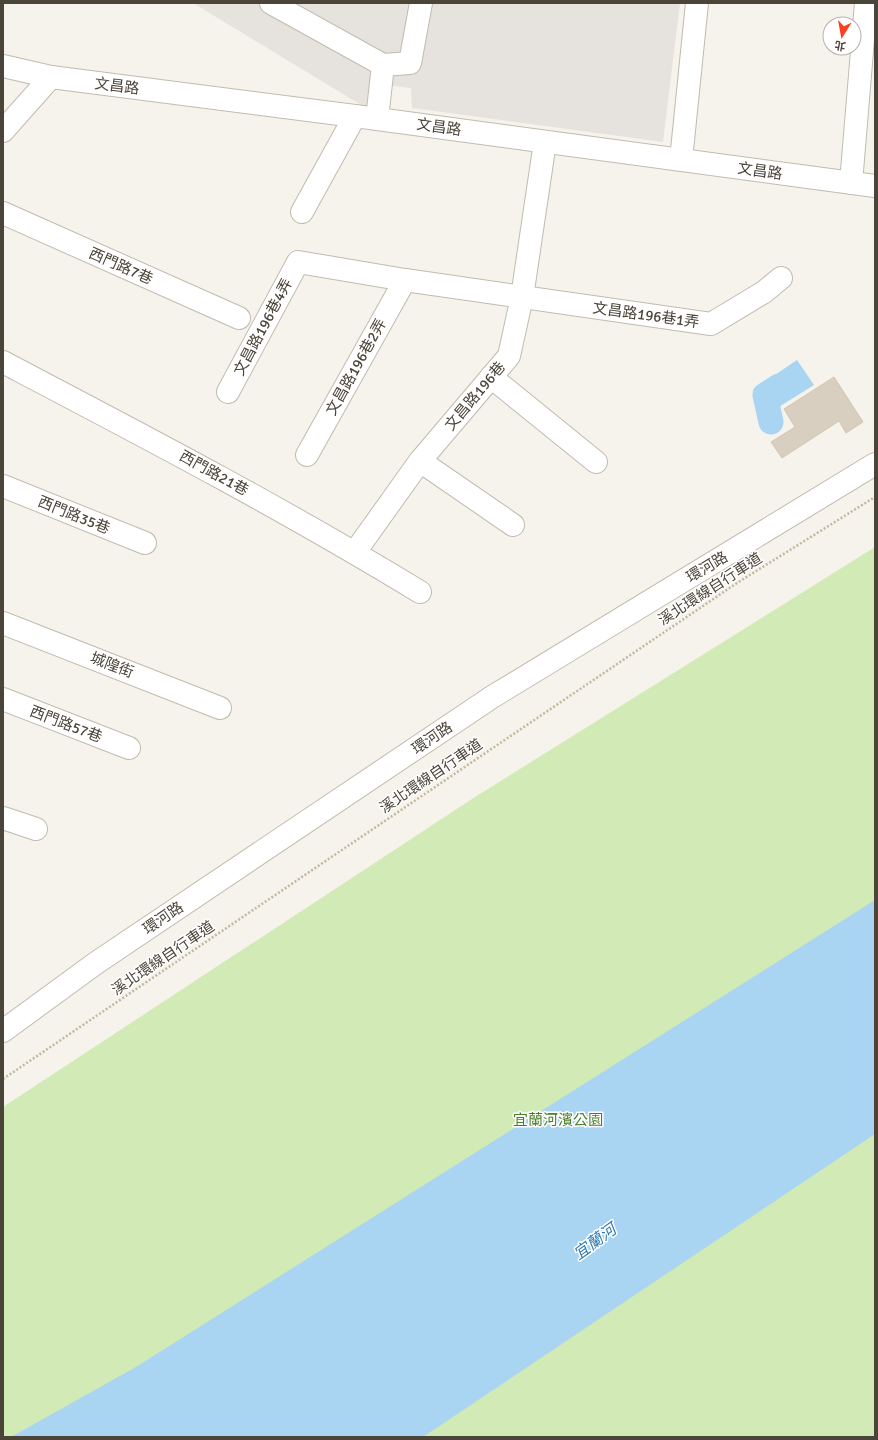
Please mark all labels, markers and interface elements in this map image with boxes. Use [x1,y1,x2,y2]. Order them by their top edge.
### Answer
north arrow [822,16,862,56]
text: 北 [834,38,847,53]
street label: 文昌路 [94,74,140,98]
street label: 文昌路 [415,115,463,139]
street label: 文昌路 [736,159,784,183]
street label: 西門路7巷 [86,244,156,288]
street label: 文昌路196巷4弄 [230,275,296,379]
street label: 文昌路196巷1弄 [592,299,700,331]
street label: 文昌路196巷2弄 [322,316,390,418]
street label: 文昌路196巷 [441,358,509,434]
street label: 西門路21巷 [176,447,252,499]
street label: 西門路35巷 [35,492,113,538]
street label: 環河路 [683,548,731,586]
street label: 溪北環線自行車道 [655,549,765,629]
street label: 城隍街 [88,649,136,681]
street label: 西門路57巷 [27,702,105,746]
street label: 環河路 [408,718,456,758]
street label: 溪北環線自行車道 [376,735,486,817]
street label: 環河路 [139,898,187,938]
street label: 溪北環線自行車道 [108,917,218,999]
park label: 宜蘭河濱公園 [513,1111,603,1129]
water label: 宜蘭河 [570,1218,623,1264]

